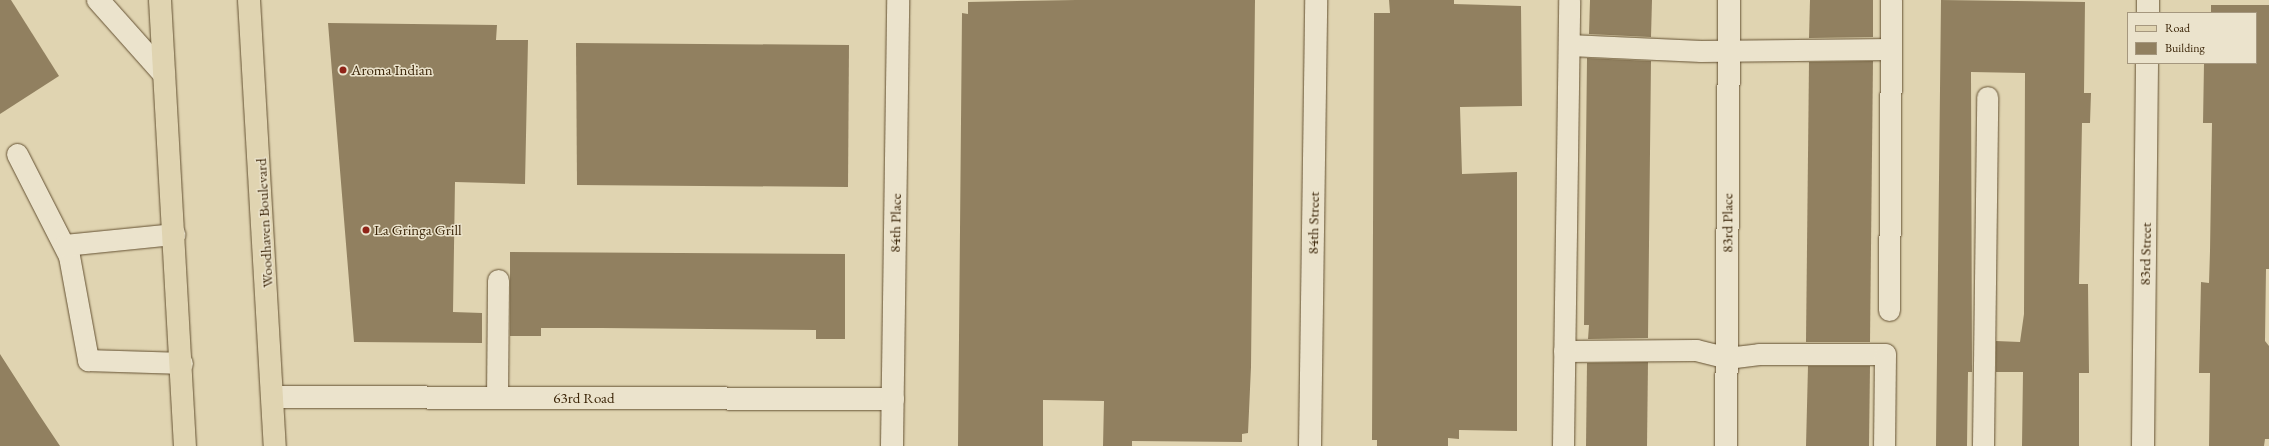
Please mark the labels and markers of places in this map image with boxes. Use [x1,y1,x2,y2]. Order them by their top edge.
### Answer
place label: Aroma Indian [351,61,433,79]
marker: Aroma Indian [338,65,348,75]
place label: La Gringa Grill [374,221,462,239]
marker: La Gringa Grill [361,225,371,235]

